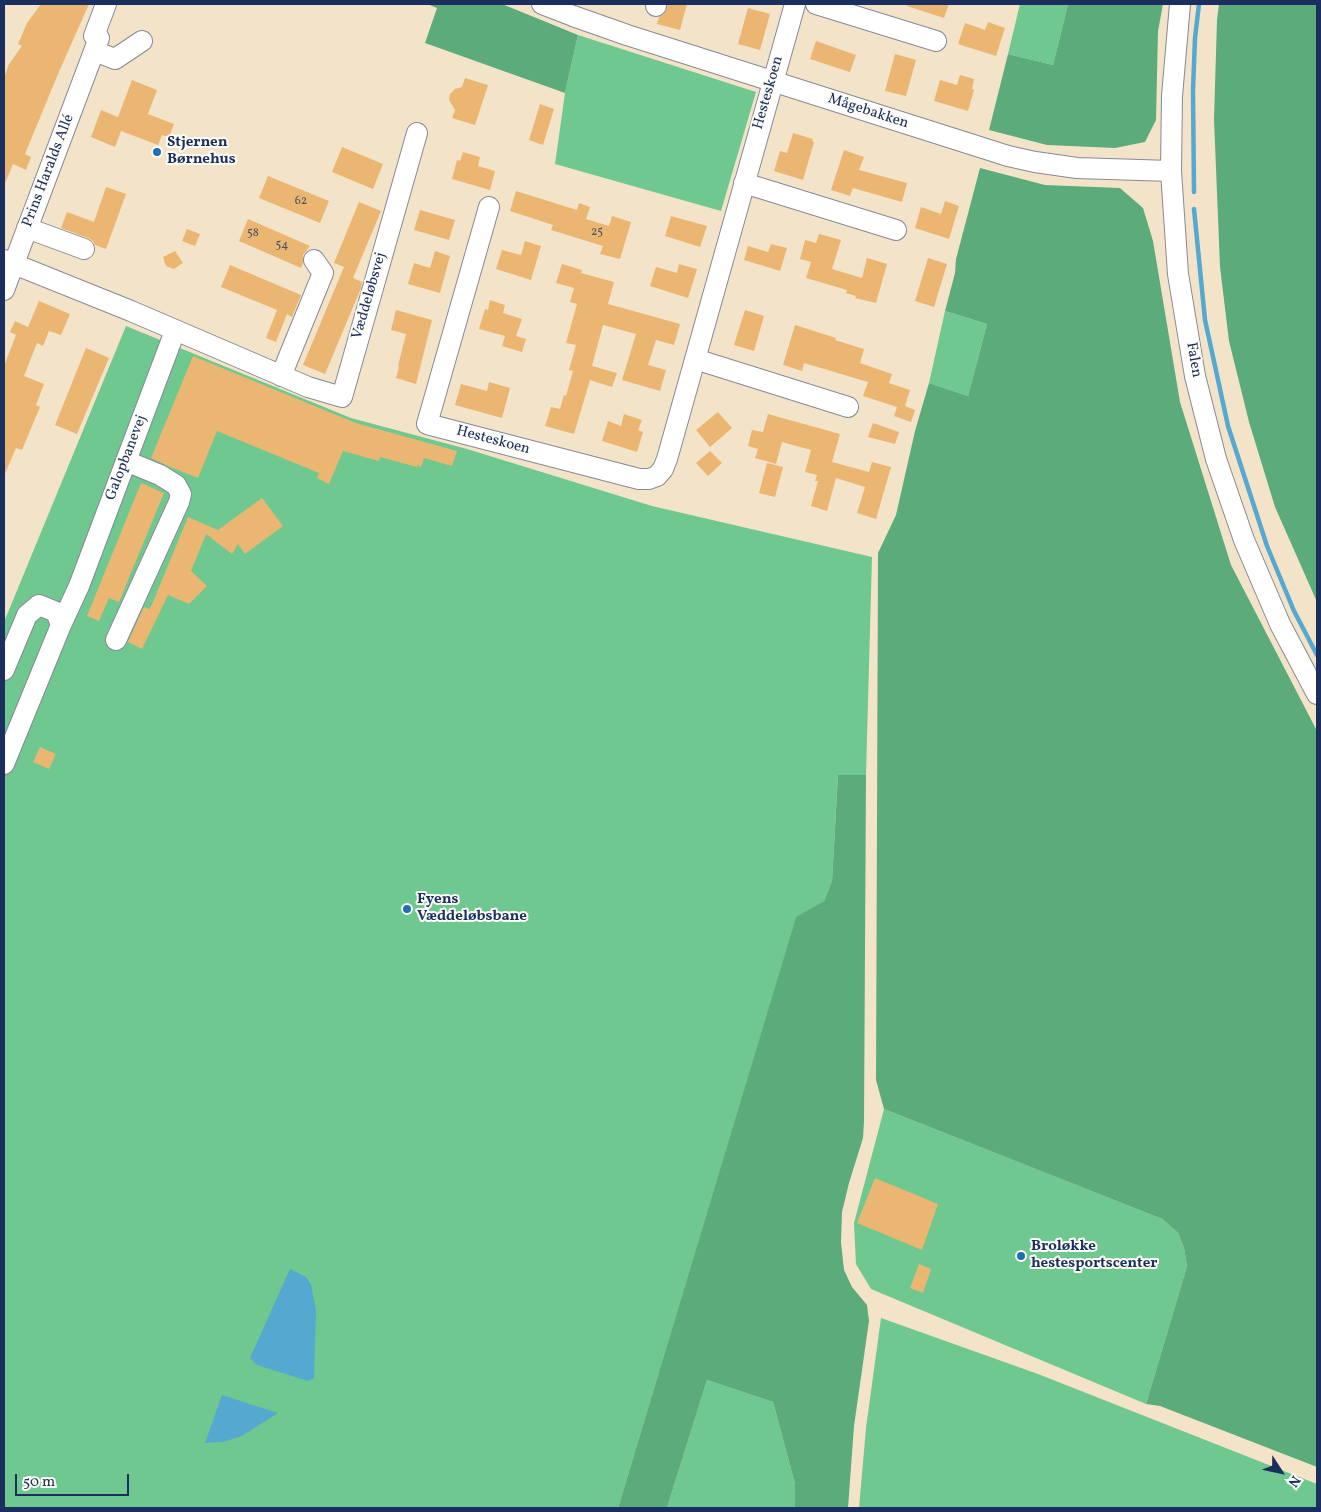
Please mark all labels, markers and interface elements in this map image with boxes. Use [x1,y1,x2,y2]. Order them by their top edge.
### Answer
street label: Hesteskoen [750,54,788,132]
street label: Mågebakken [825,90,911,134]
street label: Prins Haralds Allé [19,112,79,230]
place label: Stjernen Børnehus [167,134,236,169]
marker: Stjernen Børnehus [151,146,163,158]
house number: 62 [295,195,307,209]
house number: 25 [591,226,603,240]
house number: 58 [247,227,259,241]
house number: 54 [276,239,288,253]
street label: Væddeløbsvej [349,251,391,341]
street label: Falen [1181,341,1205,379]
street label: Galopbanevej [102,413,152,503]
street label: Hesteskoen [454,423,532,459]
place label: Fyens Væddeløbsbane [417,891,527,926]
marker: Fyens Væddeløbsbane [401,903,413,915]
place label: Broløkke hestesportscenter [1031,1238,1157,1273]
marker: Broløkke hestesportscenter [1015,1250,1027,1262]
north arrow [1256,1447,1306,1497]
scale bar [18,1464,131,1496]
text: N [1283,1471,1304,1490]
text: 50 m [23,1472,55,1493]

